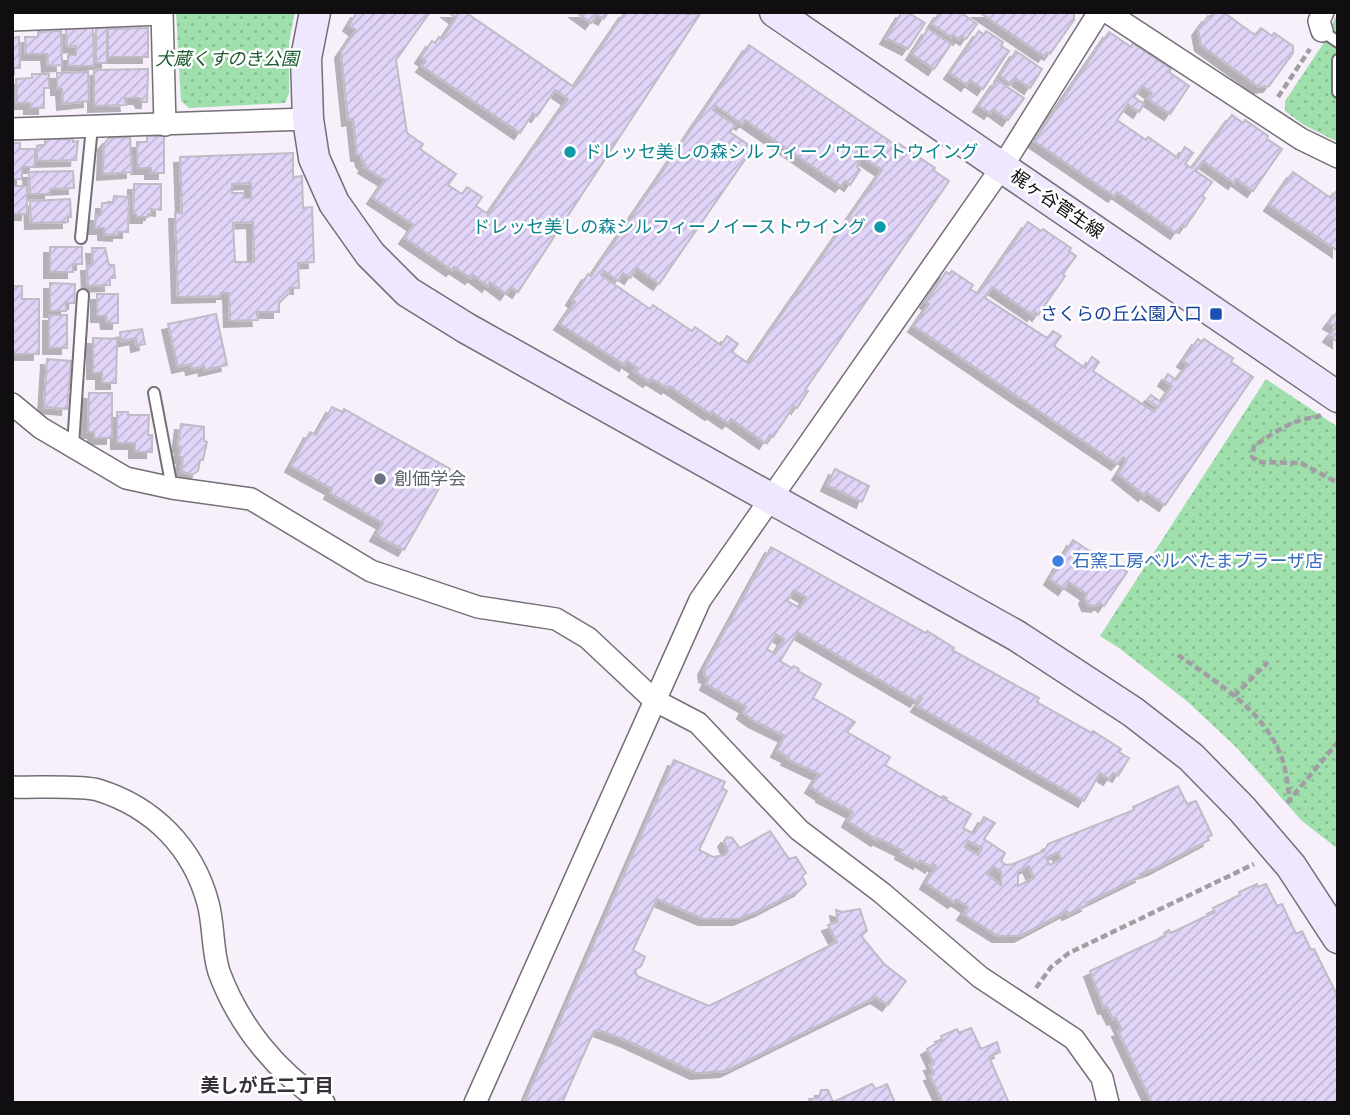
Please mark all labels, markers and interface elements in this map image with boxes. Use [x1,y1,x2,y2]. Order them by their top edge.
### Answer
park label: 犬蔵くすのき公園 [155,46,302,70]
place label: ドレッセ美しの森シルフィーノウエストウイング [584,139,979,163]
marker: ドレッセ美しの森シルフィーノウエストウイング [562,144,578,160]
street label: 梶ヶ谷菅生線 [1006,163,1109,243]
place label: ドレッセ美しの森シルフィーノイーストウイング [472,214,866,238]
marker: ドレッセ美しの森シルフィーノイーストウイング [872,219,888,235]
place label: さくらの丘公園入口 [1040,301,1202,325]
marker: さくらの丘公園入口 [1208,306,1224,322]
place label: 創価学会 [394,466,466,490]
marker: 創価学会 [372,471,388,487]
place label: 石窯工房ベルベたまプラーザ店 [1072,548,1323,572]
marker: 石窯工房ベルベたまプラーザ店 [1050,553,1066,569]
district label: 美しが丘二丁目 [200,1071,334,1097]

